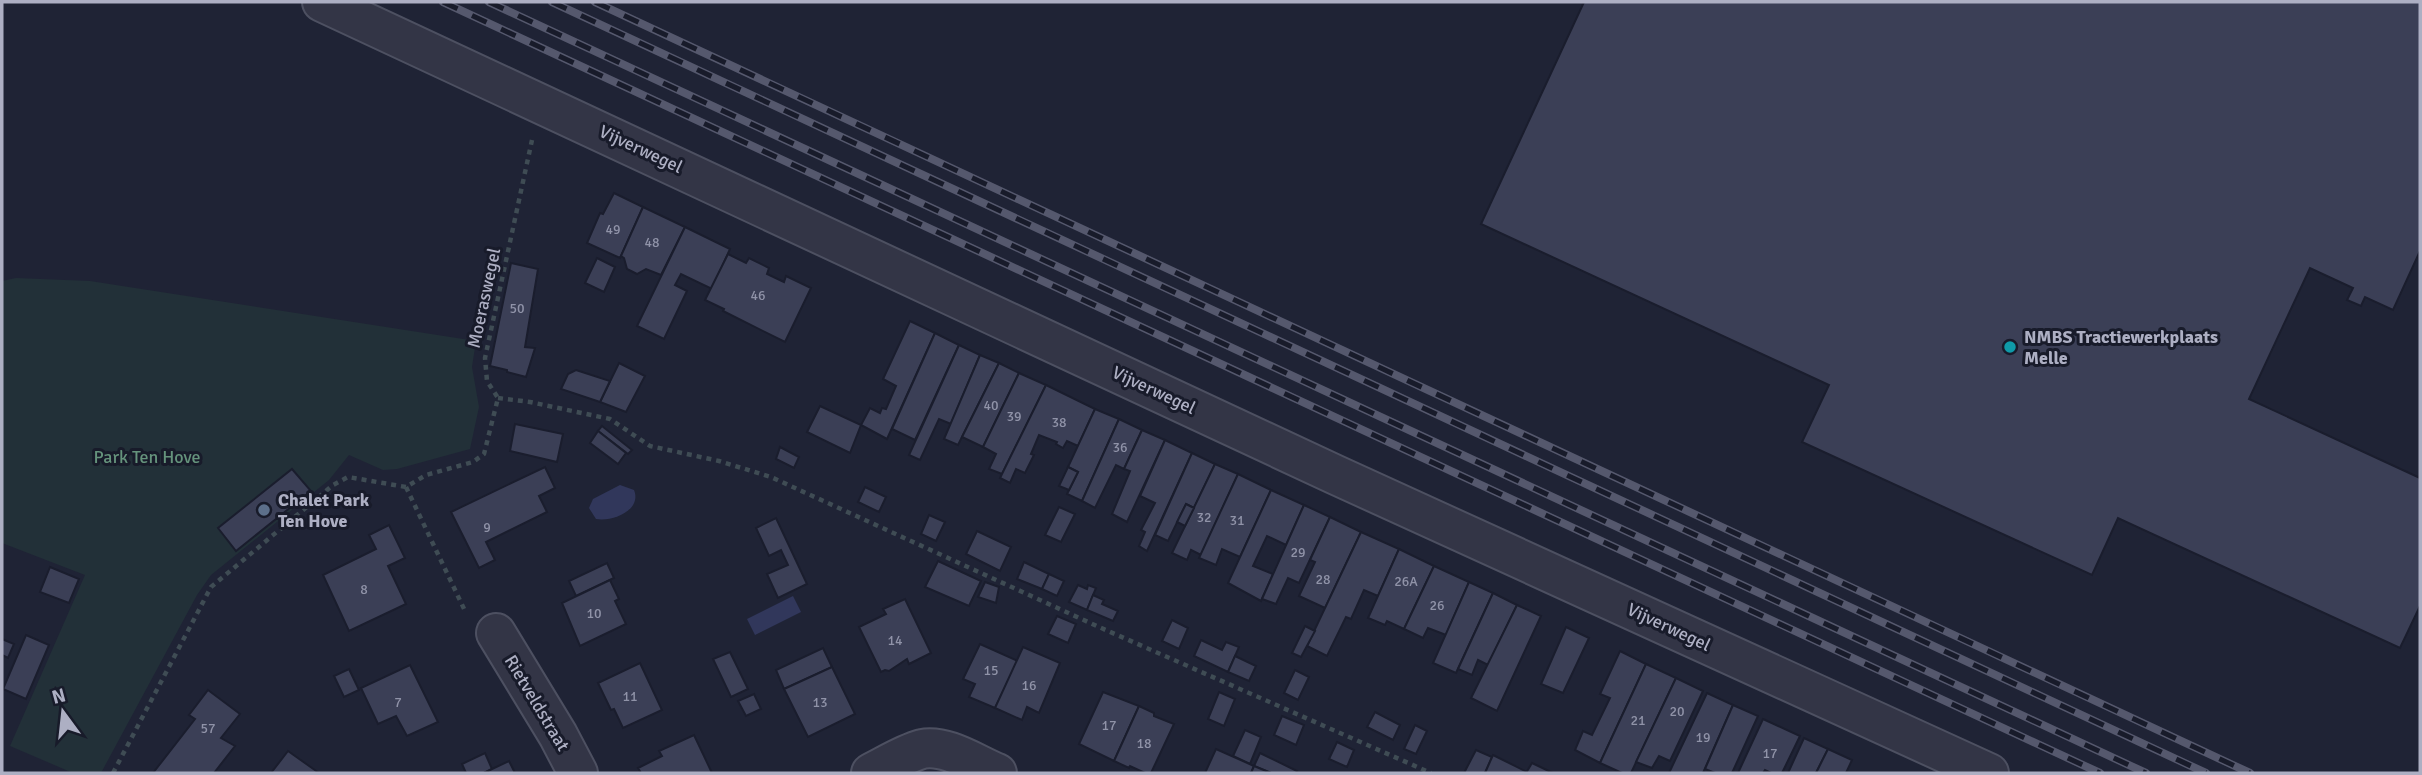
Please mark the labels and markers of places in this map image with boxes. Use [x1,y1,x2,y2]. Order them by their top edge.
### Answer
place label: NMBS Tractiewerkplaats Melle [2024,326,2218,369]
marker: NMBS Tractiewerkplaats Melle [2002,339,2018,355]
place label: Chalet Park Ten Hove [278,489,370,532]
marker: Chalet Park Ten Hove [256,502,272,518]

